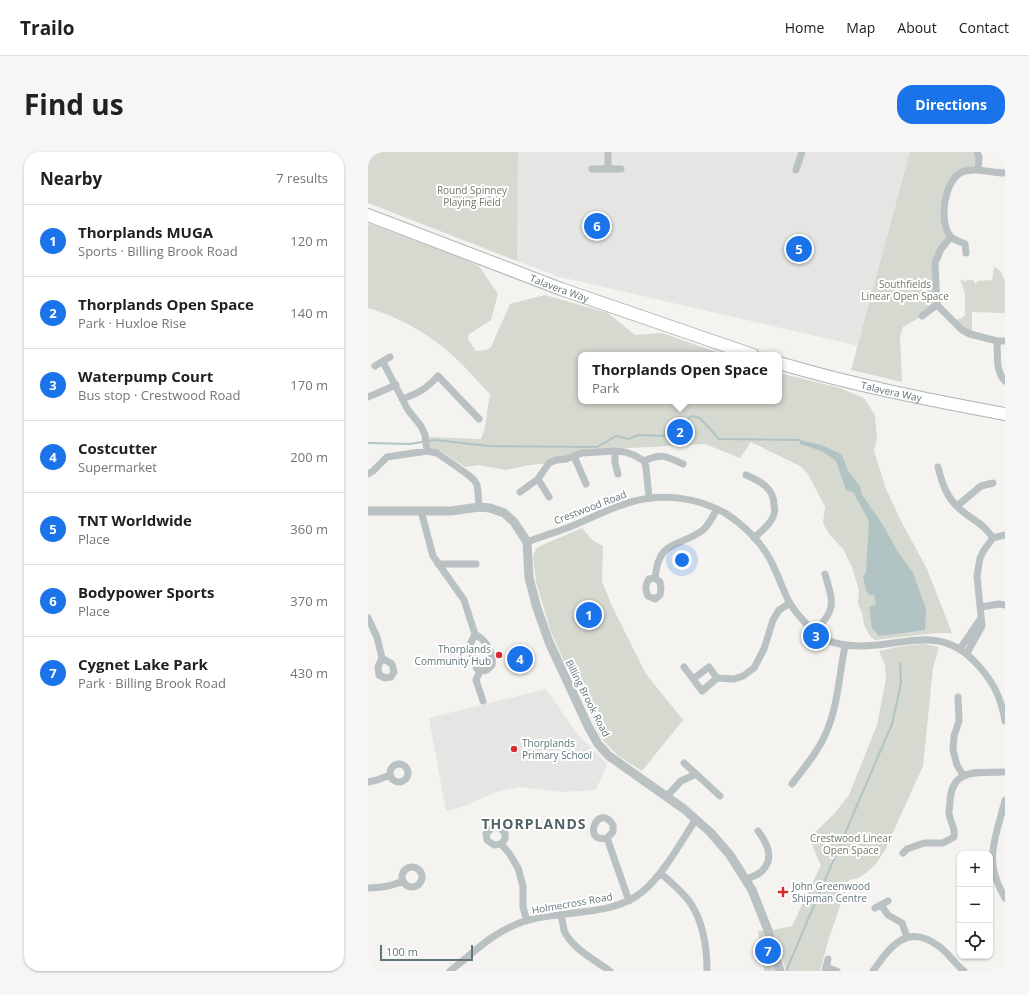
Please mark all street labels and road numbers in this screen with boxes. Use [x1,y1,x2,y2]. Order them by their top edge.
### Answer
street label: Talavera Way [528,271,592,305]
street label: Talavera Way [860,378,924,405]
street label: Crestwood Road [552,487,628,527]
street label: Billing Brook Road [562,657,614,739]
street label: Holmecross Road [531,889,613,917]

